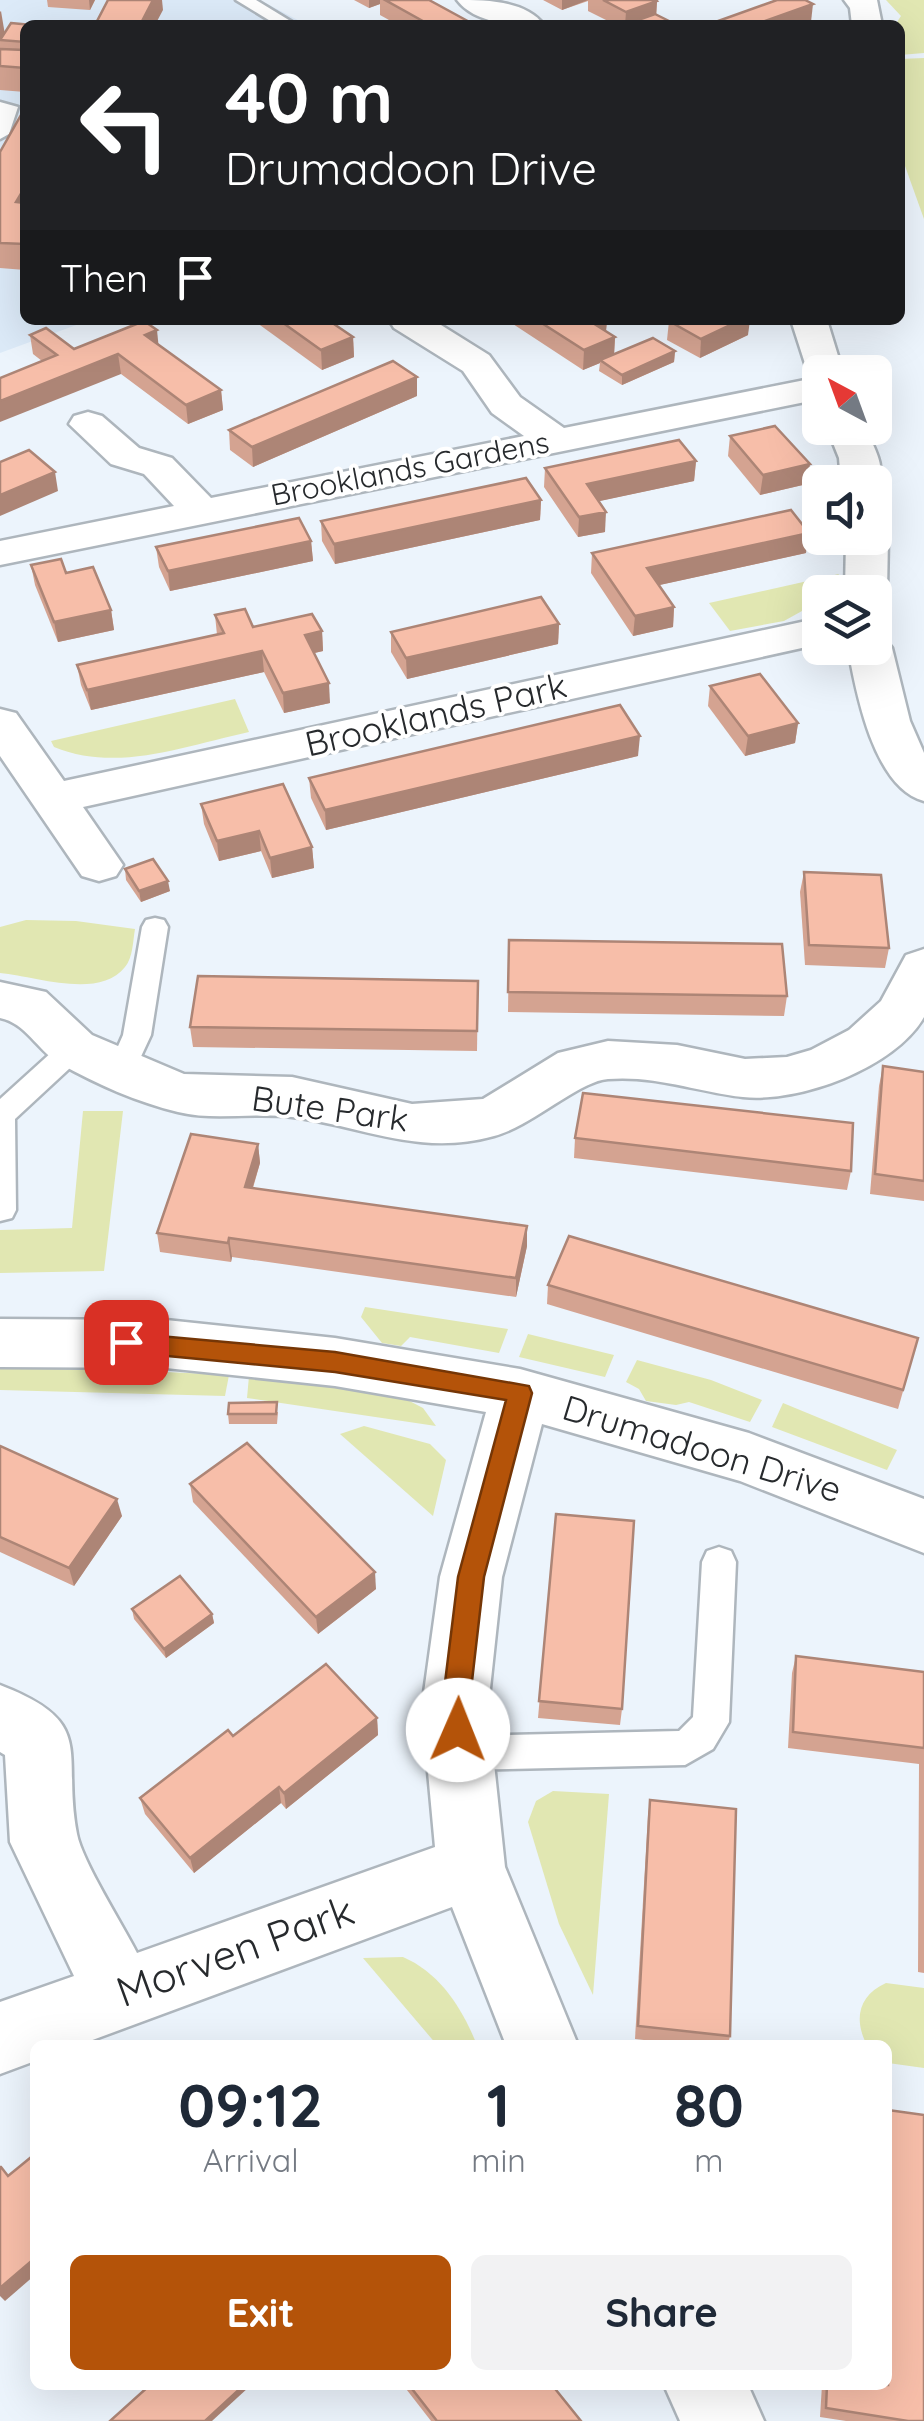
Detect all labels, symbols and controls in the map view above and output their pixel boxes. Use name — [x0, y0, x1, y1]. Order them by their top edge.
text: 40 m — [225, 53, 393, 141]
icon: left — [60, 60, 190, 190]
text: Drumadoon Drive — [225, 140, 597, 196]
icon: arrive — [168, 250, 223, 305]
text: Then — [60, 254, 148, 302]
north arrow — [802, 355, 892, 445]
map controls — [802, 355, 892, 665]
street label: Brooklands Gardens — [268, 422, 552, 514]
button: sound — [802, 465, 892, 555]
button: layers — [802, 575, 892, 665]
street label: Brooklands Park — [301, 663, 571, 766]
street label: Bute Park — [249, 1075, 411, 1141]
pin — [84, 1300, 169, 1385]
icon: arrive — [99, 1315, 154, 1370]
street label: Drumadoon Drive — [558, 1385, 847, 1511]
position arrow — [406, 1678, 510, 1782]
street label: Morven Park — [109, 1883, 361, 2018]
text: 09:12 — [178, 2067, 323, 2142]
text: 1 — [487, 2067, 510, 2142]
text: 80 — [674, 2067, 744, 2142]
text: Arrival — [203, 2140, 299, 2180]
text: min — [471, 2140, 526, 2180]
text: m — [694, 2140, 723, 2180]
button: Exit — [70, 2255, 451, 2370]
button: Share — [471, 2255, 852, 2370]

